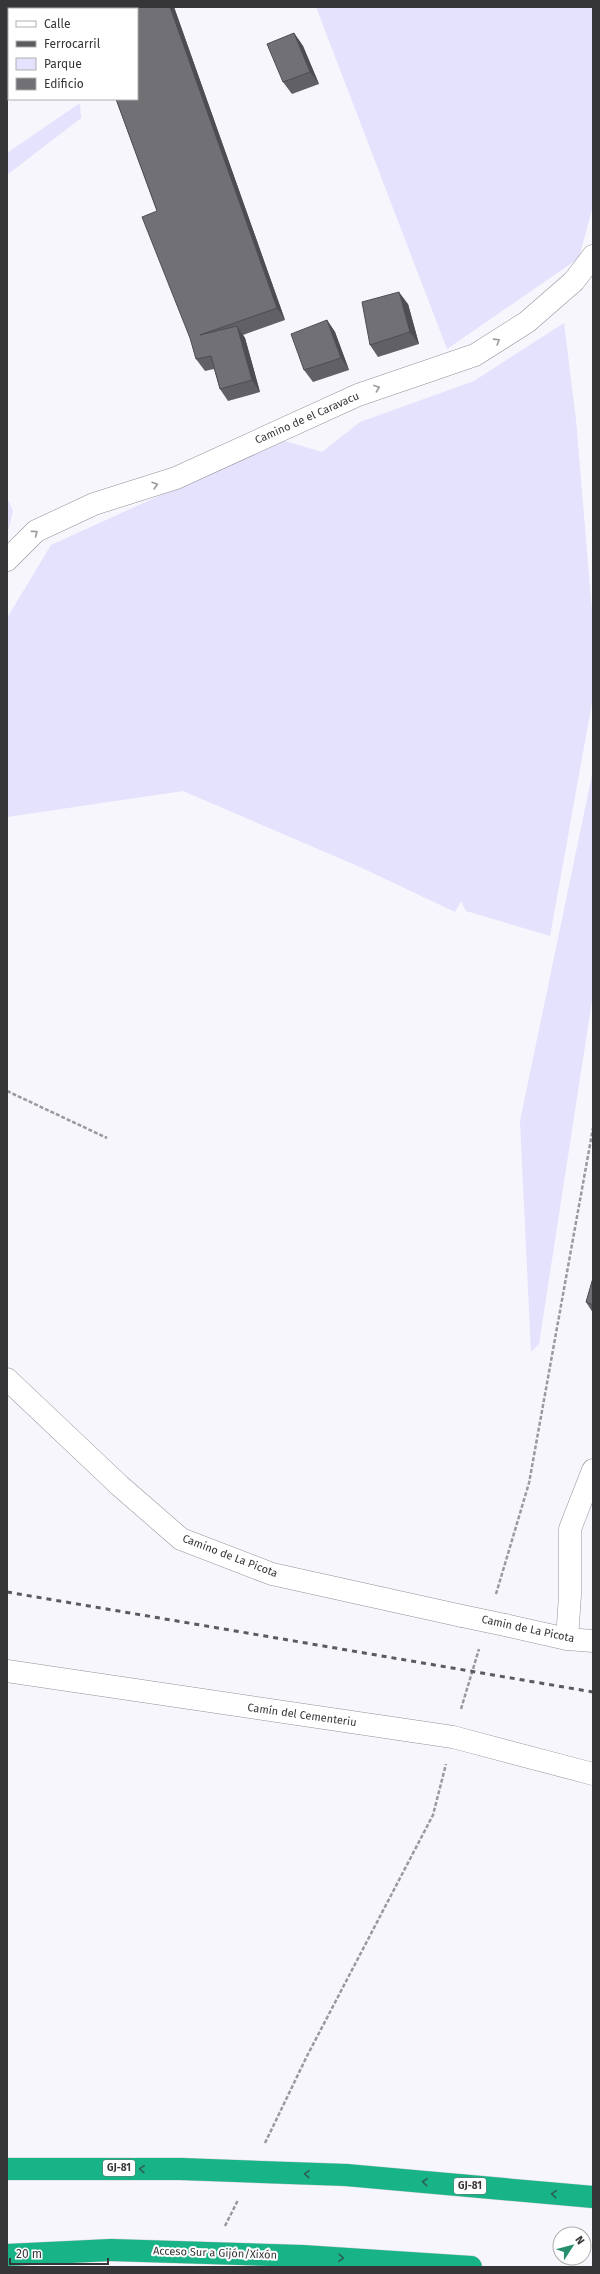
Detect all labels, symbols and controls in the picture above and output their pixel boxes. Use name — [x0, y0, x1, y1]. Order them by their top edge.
legend — [8, 8, 138, 100]
text: Calle — [44, 17, 71, 31]
text: Ferrocarril — [44, 37, 101, 51]
text: Parque — [44, 57, 82, 71]
text: Edificio — [44, 77, 84, 91]
one-way arrow — [493, 338, 500, 346]
one-way arrow — [373, 384, 380, 393]
street label: Camino de el Caravacu — [253, 389, 361, 447]
one-way arrow — [151, 481, 158, 490]
one-way arrow — [31, 531, 38, 538]
street label: Camino de La Picota — [181, 1532, 279, 1580]
street label: Camin de La Picota — [480, 1613, 576, 1645]
street label: Camín del Cementeriu — [247, 1701, 357, 1729]
road number: GJ-81 — [103, 2160, 135, 2176]
one-way arrow — [139, 2164, 145, 2173]
one-way arrow — [304, 2169, 310, 2178]
one-way arrow — [422, 2178, 428, 2187]
road number: GJ-81 — [454, 2178, 486, 2194]
one-way arrow — [551, 2190, 557, 2199]
north arrow — [552, 2226, 592, 2266]
text: N — [572, 2234, 587, 2247]
scale bar — [10, 2240, 108, 2266]
street label: Acceso Sur a Gijón/Xixón — [153, 2244, 277, 2262]
text: 20 m — [16, 2247, 42, 2261]
one-way arrow — [338, 2254, 344, 2263]

